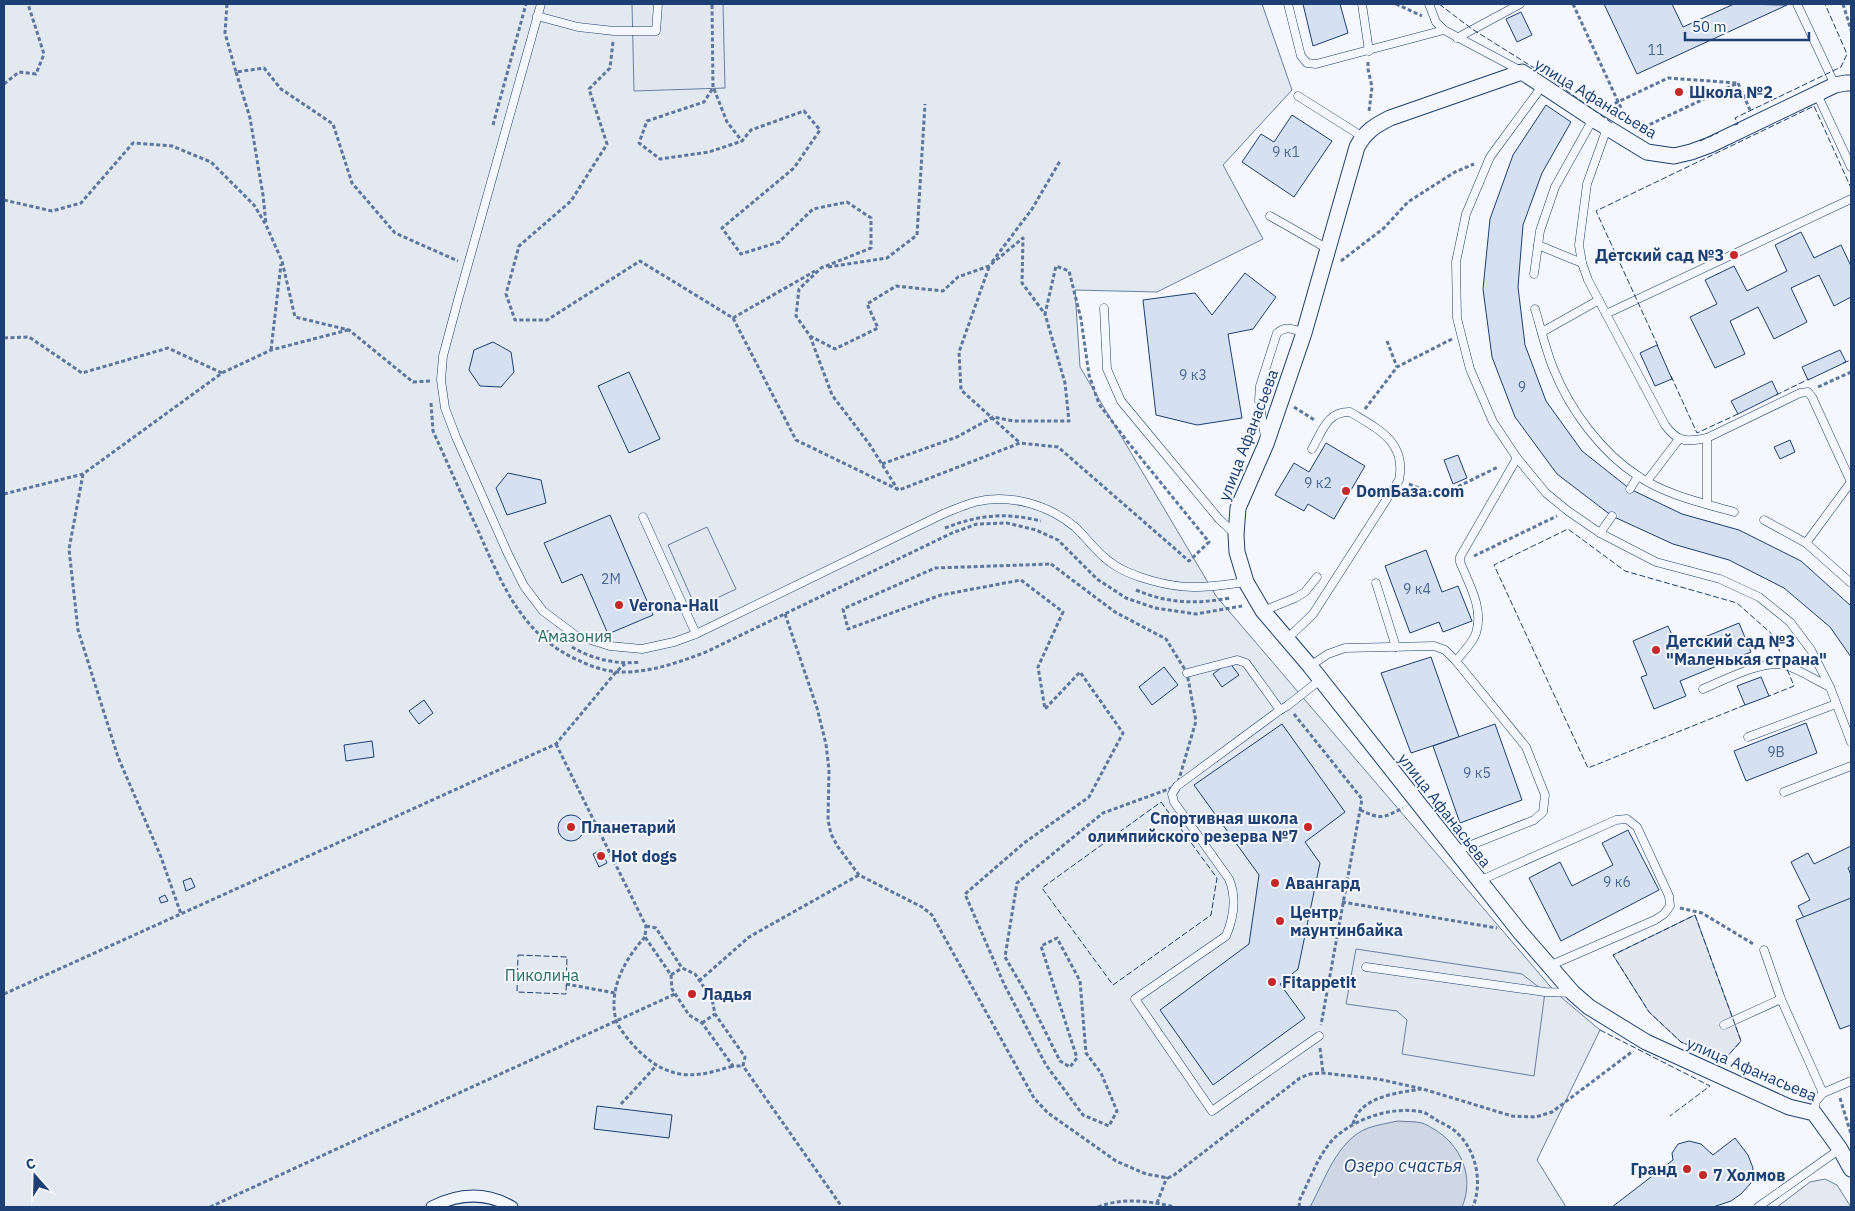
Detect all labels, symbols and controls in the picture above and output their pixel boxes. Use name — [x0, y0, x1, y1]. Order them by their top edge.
scale bar — [1685, 10, 1809, 42]
text: 50 m — [1692, 17, 1727, 36]
house number: 11 — [1648, 41, 1664, 59]
street label: улица Афанасьева — [1531, 54, 1661, 143]
place label: Школа №2 — [1689, 82, 1773, 102]
marker: Школа №2 — [1673, 86, 1685, 98]
house number: 9 к1 — [1272, 143, 1300, 161]
place label: Детский сад №3 — [1595, 245, 1724, 265]
marker: Детский сад №3 — [1728, 249, 1740, 261]
house number: 9 к3 — [1179, 366, 1207, 384]
street label: улица Афанасьева — [1214, 366, 1282, 504]
house number: 9 — [1518, 378, 1526, 396]
house number: 9 к2 — [1304, 474, 1332, 492]
place label: DomБаза.com — [1356, 481, 1464, 501]
marker: DomБаза.com — [1340, 485, 1352, 497]
house number: 2М — [601, 570, 621, 588]
house number: 9 к4 — [1403, 580, 1431, 598]
place label: Verona-Hall — [629, 595, 719, 615]
marker: Verona-Hall — [613, 599, 625, 611]
park label: Амазония — [538, 626, 612, 646]
place label: Детский сад №3 "Маленькая страна" — [1666, 631, 1827, 669]
marker: Детский сад №3 "Маленькая страна" — [1650, 644, 1662, 656]
house number: 9В — [1767, 743, 1785, 761]
street label: улица Афанасьева — [1394, 749, 1496, 871]
house number: 9 к5 — [1463, 764, 1491, 782]
place label: Спортивная школа олимпийского резерва №7 — [1088, 808, 1298, 846]
place label: Планетарий — [581, 817, 676, 837]
marker: Планетарий — [565, 821, 577, 833]
marker: Спортивная школа олимпийского резерва №7 — [1302, 821, 1314, 833]
place label: Hot dogs — [611, 846, 677, 866]
marker: Hot dogs — [595, 850, 607, 862]
place label: Авангард — [1285, 873, 1361, 893]
house number: 9 к6 — [1603, 873, 1631, 891]
marker: Авангард — [1269, 877, 1281, 889]
place label: Центр маунтинбайка — [1290, 902, 1403, 940]
marker: Центр маунтинбайка — [1274, 915, 1286, 927]
park label: Пиколина — [505, 965, 580, 985]
place label: Fitappetit — [1282, 972, 1356, 992]
marker: Fitappetit — [1266, 976, 1278, 988]
place label: Ладья — [702, 984, 752, 1004]
marker: Ладья — [686, 988, 698, 1000]
street label: улица Афанасьева — [1684, 1033, 1820, 1106]
north arrow — [10, 1151, 60, 1201]
text: С — [23, 1154, 38, 1174]
water label: Озеро счастья — [1344, 1154, 1462, 1177]
place label: Гранд — [1630, 1159, 1677, 1179]
marker: Гранд — [1681, 1163, 1693, 1175]
place label: 7 Холмов — [1713, 1165, 1785, 1185]
marker: 7 Холмов — [1697, 1169, 1709, 1181]

